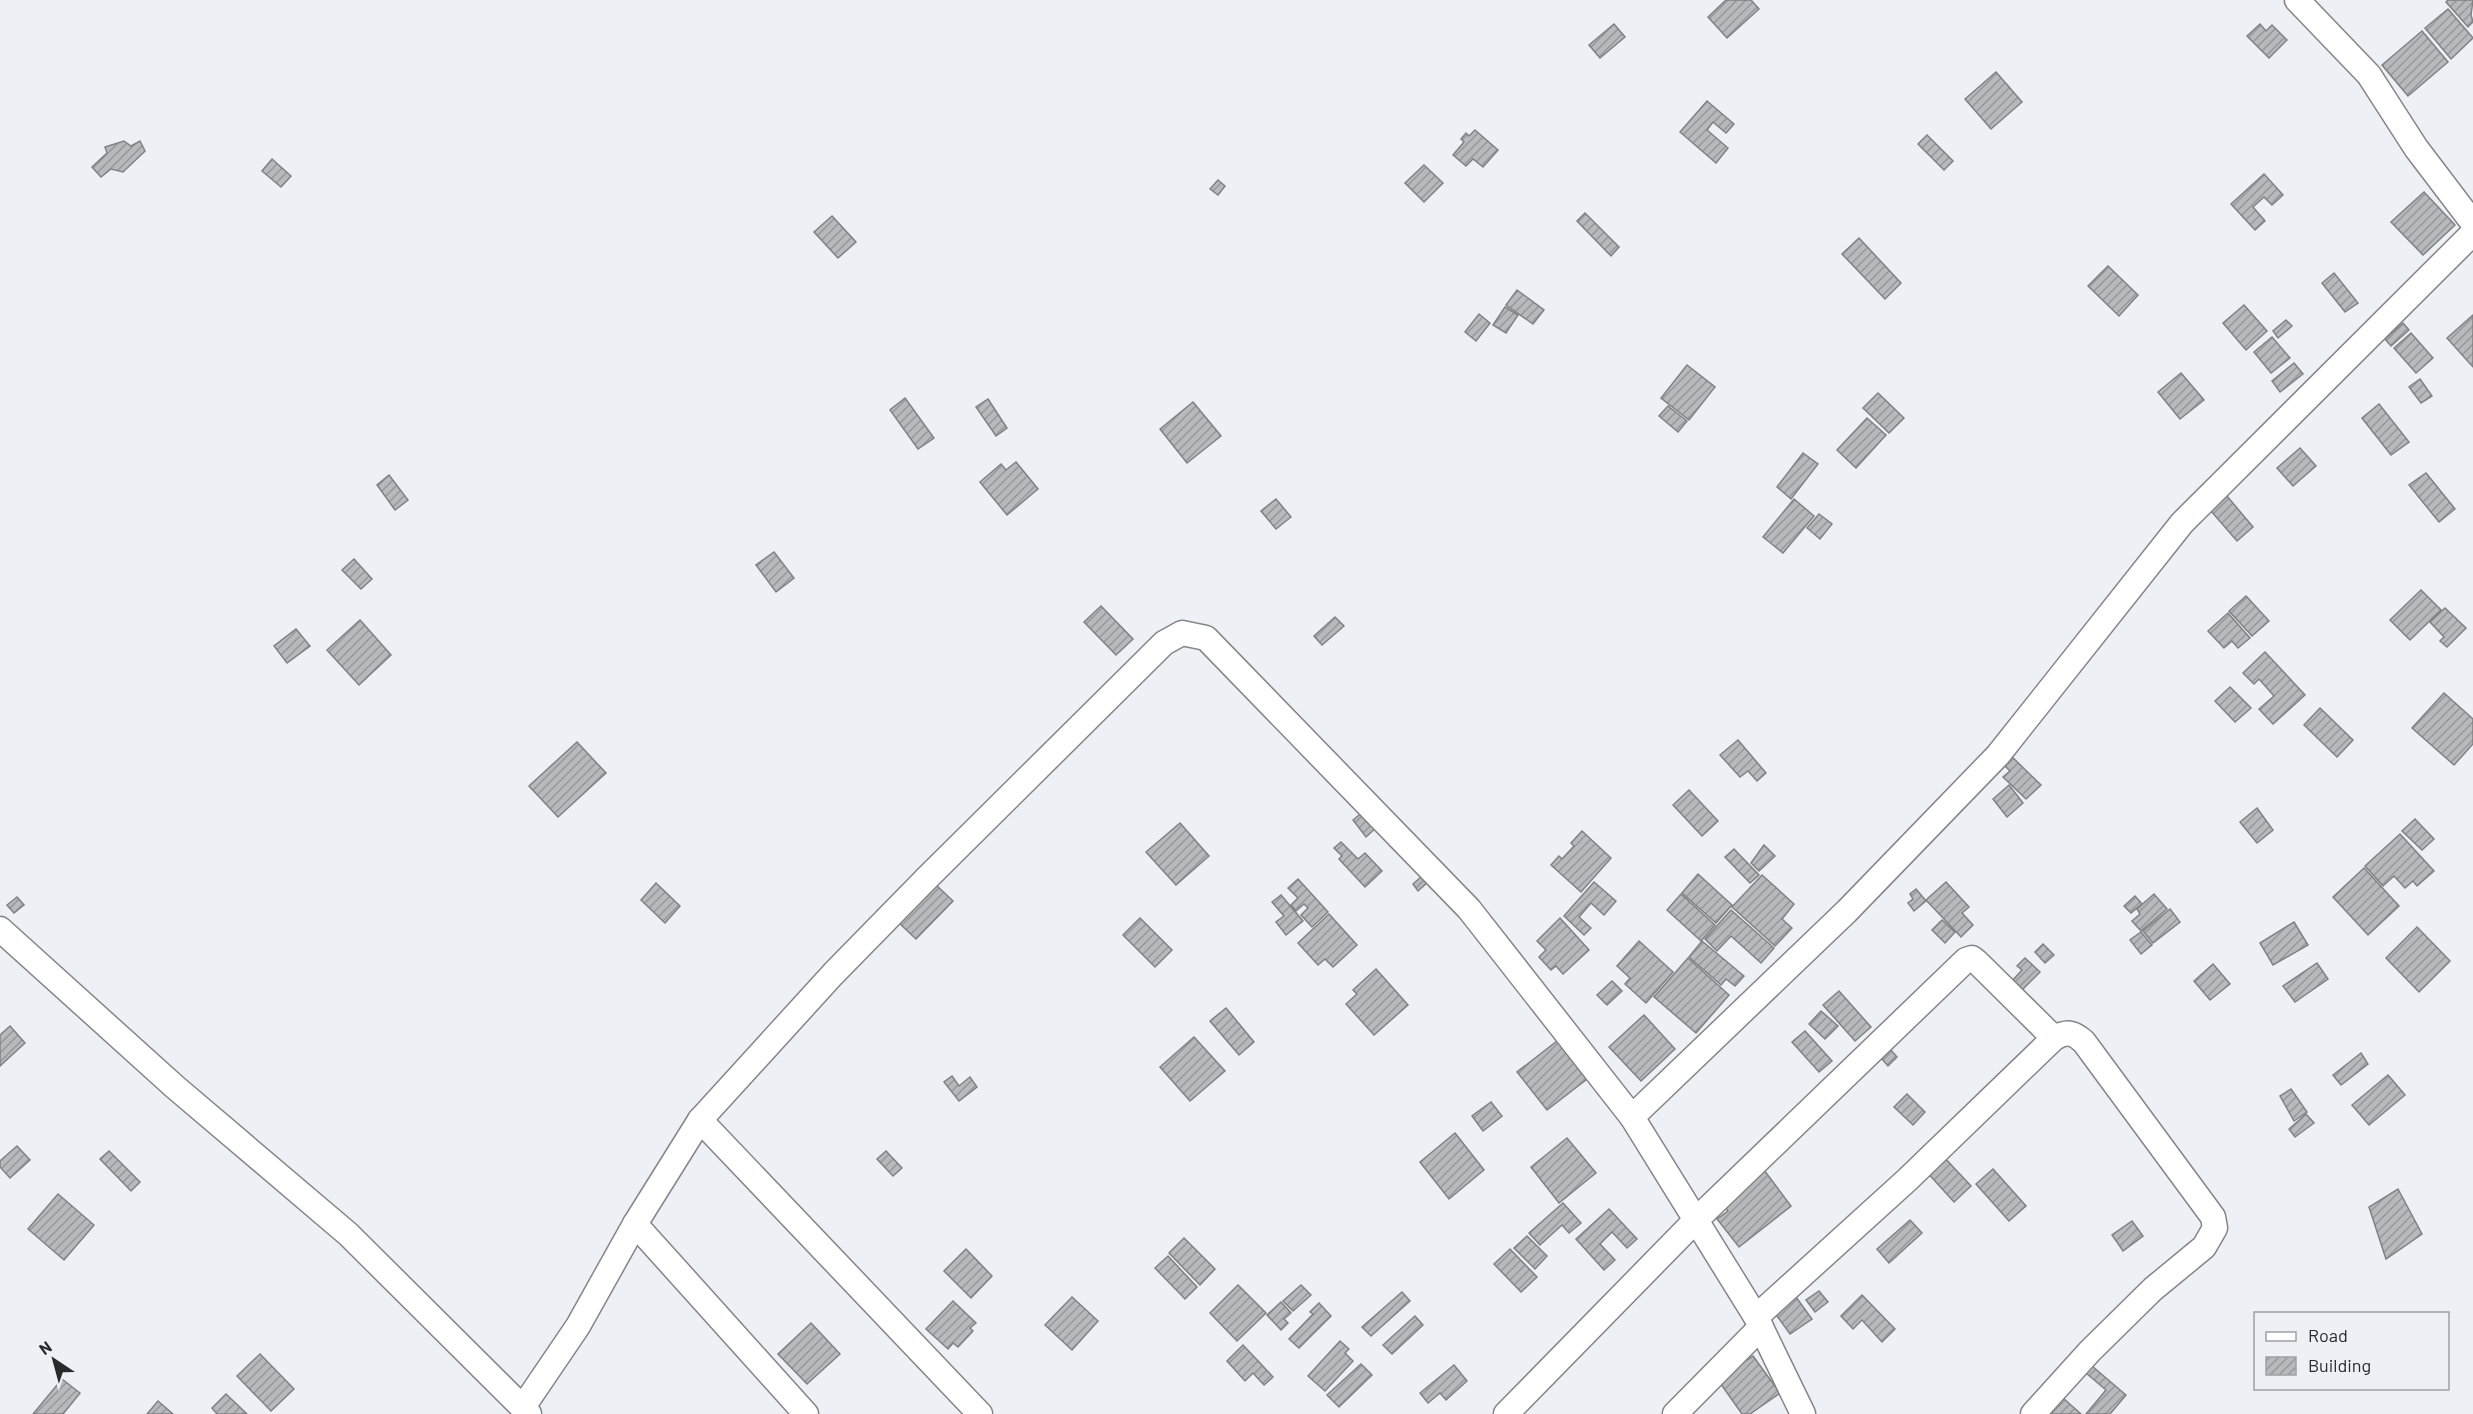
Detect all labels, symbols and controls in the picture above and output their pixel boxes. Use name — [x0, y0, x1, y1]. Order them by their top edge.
legend — [2254, 1312, 2449, 1390]
text: Road — [2308, 1324, 2348, 1346]
north arrow — [24, 1330, 84, 1390]
text: N — [35, 1337, 55, 1358]
text: Building — [2308, 1354, 2371, 1376]

